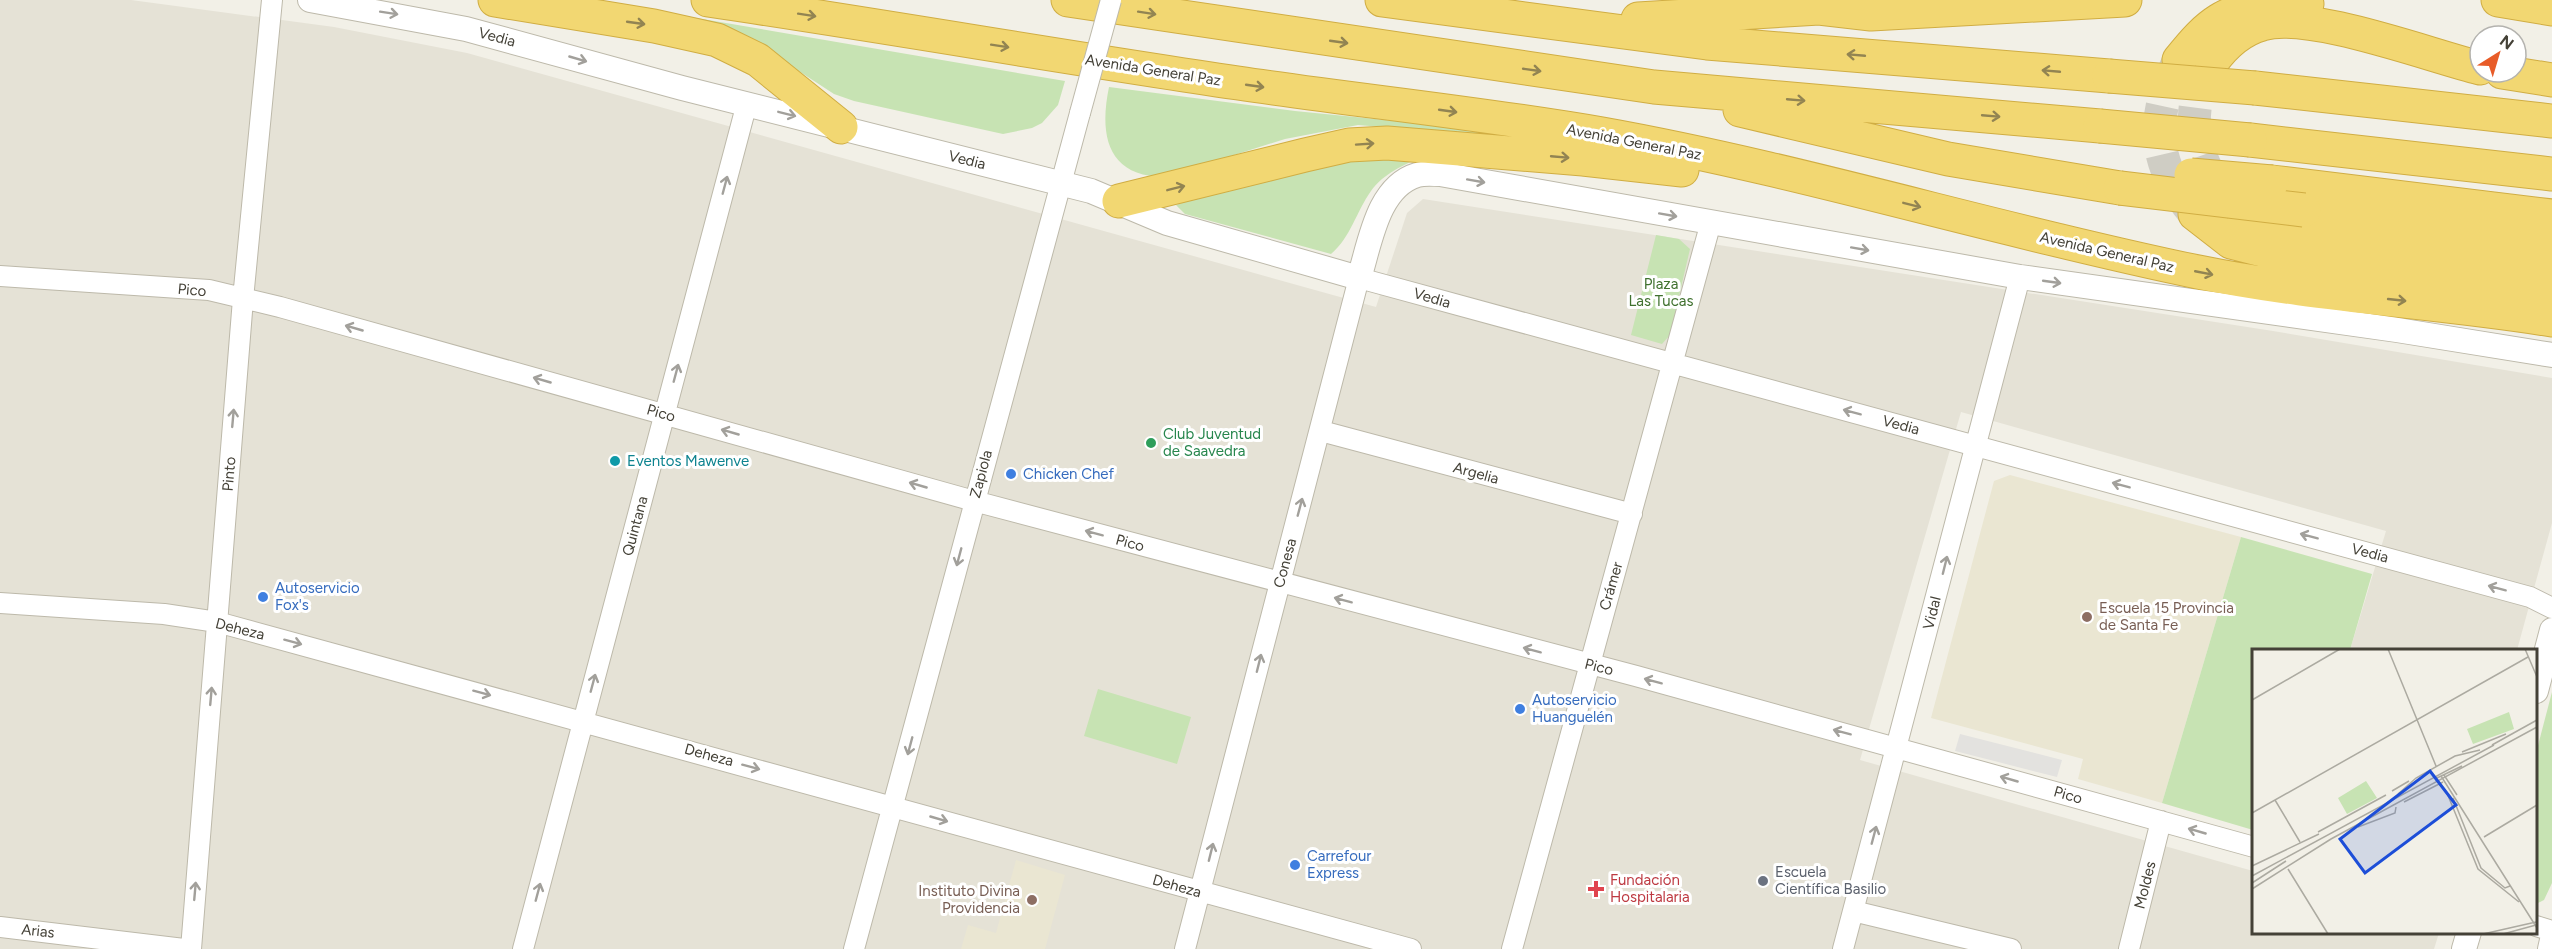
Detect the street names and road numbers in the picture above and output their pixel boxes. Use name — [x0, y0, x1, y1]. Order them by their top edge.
street label: Vedia — [476, 23, 518, 51]
street label: Avenida General Paz — [1084, 50, 1222, 90]
street label: Avenida General Paz — [1565, 120, 1703, 164]
street label: Vedia — [946, 147, 988, 173]
street label: Avenida General Paz — [2038, 228, 2176, 276]
street label: Pico — [177, 280, 208, 300]
street label: Vedia — [1411, 284, 1453, 312]
street label: Pico — [645, 400, 678, 426]
street label: Vedia — [1880, 411, 1922, 439]
street label: Zapiola — [966, 448, 996, 500]
street label: Pinto — [219, 456, 240, 492]
street label: Argelia — [1451, 458, 1501, 488]
street label: Quintana — [618, 494, 652, 558]
street label: Pico — [1114, 531, 1147, 556]
street label: Conesa — [1270, 536, 1300, 590]
street label: Vedia — [2349, 539, 2391, 567]
street label: Crámer — [1596, 560, 1626, 612]
street label: Vidal — [1919, 595, 1945, 631]
street label: Deheza — [214, 614, 266, 644]
street label: Pico — [1583, 655, 1616, 679]
street label: Deheza — [682, 740, 736, 770]
street label: Pico — [2052, 782, 2085, 808]
street label: Moldes — [2130, 859, 2160, 911]
street label: Deheza — [1150, 870, 1204, 902]
street label: Arias — [20, 920, 56, 942]

